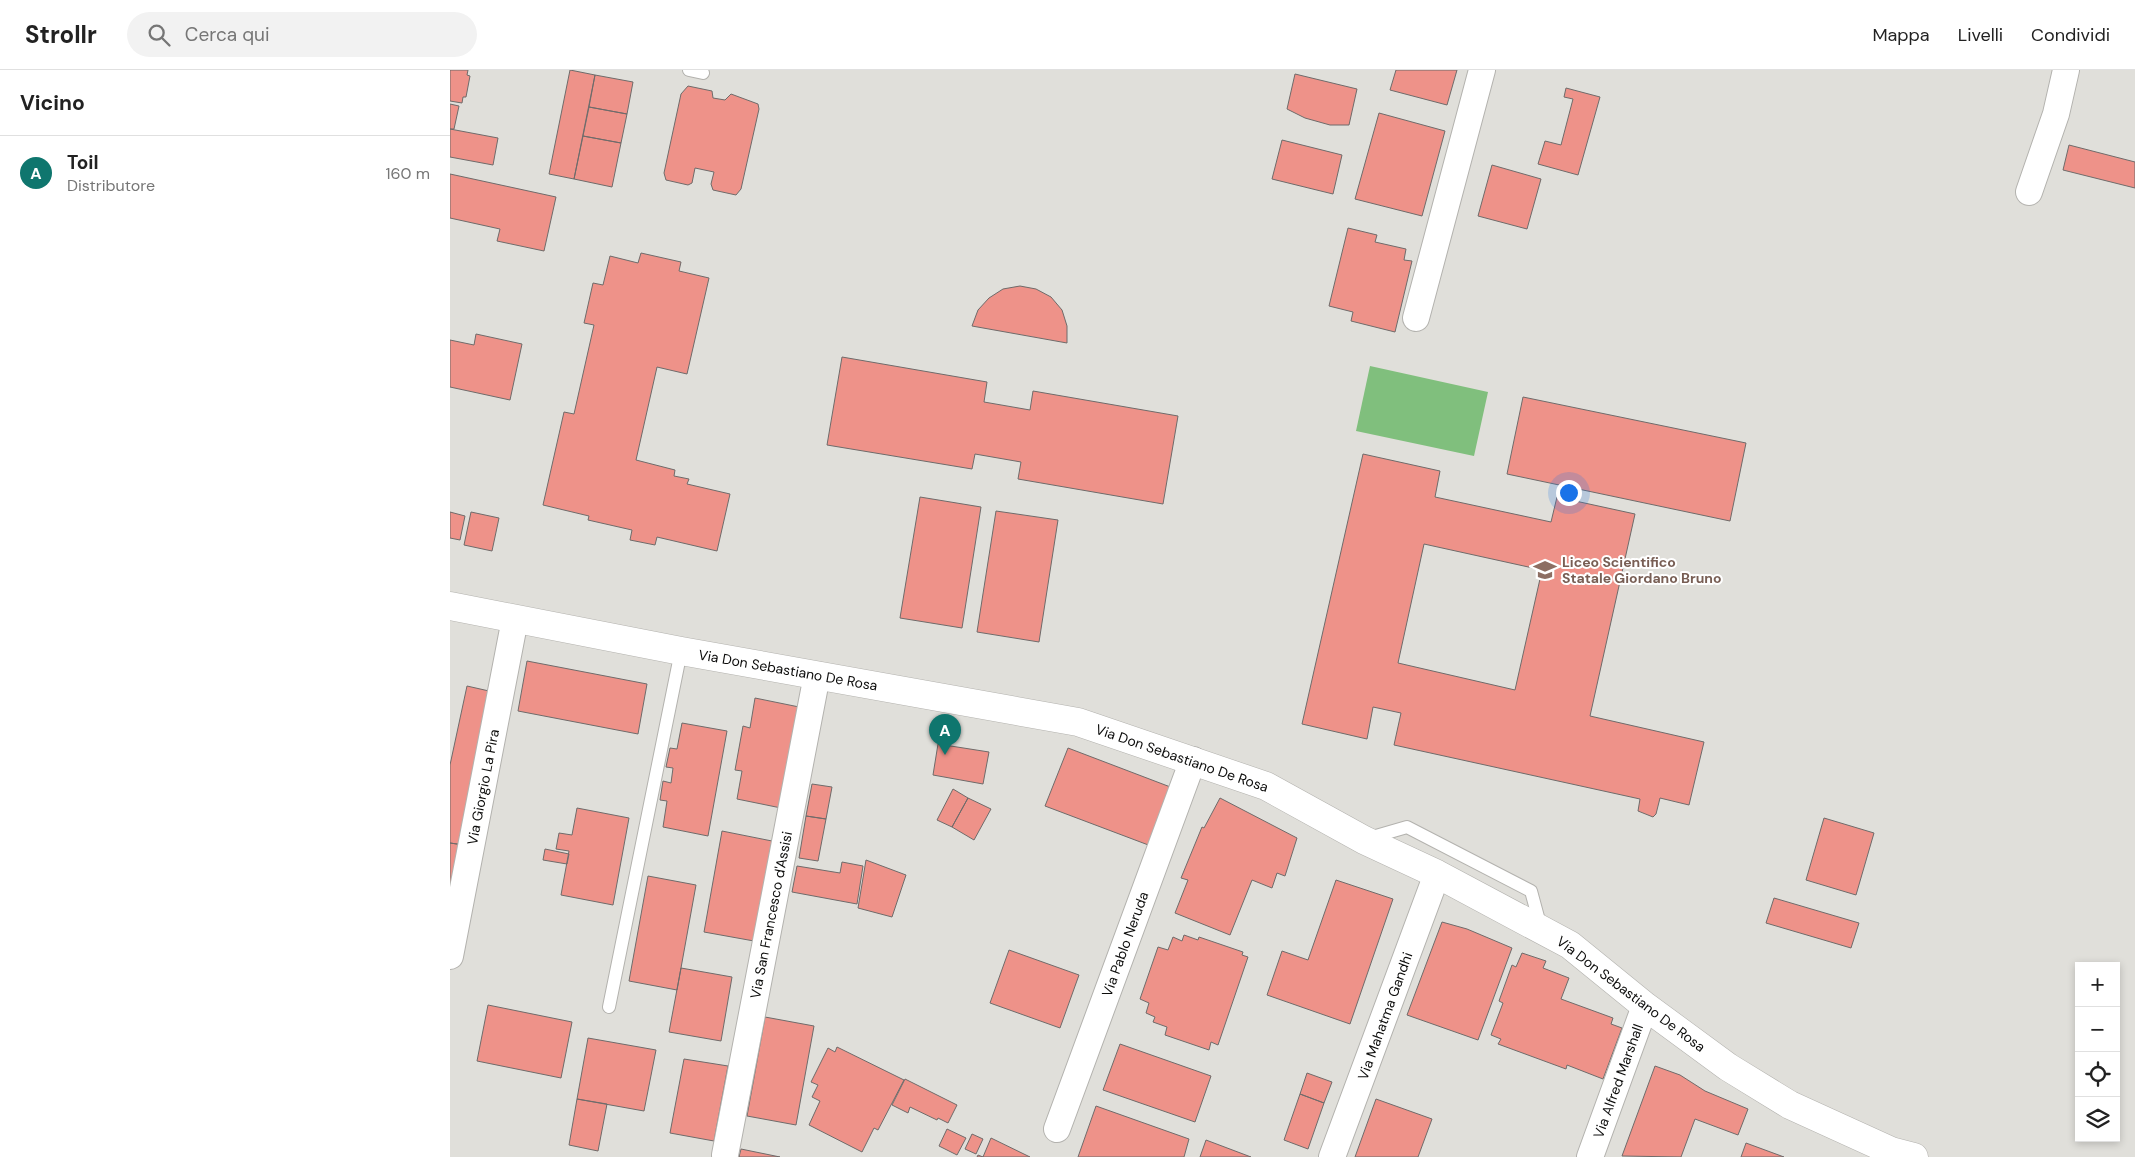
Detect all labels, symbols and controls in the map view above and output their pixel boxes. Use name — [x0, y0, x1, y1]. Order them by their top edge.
search box — [127, 12, 477, 57]
text: Strollr — [25, 19, 97, 50]
icon: search — [145, 21, 173, 49]
text: Cerca qui — [185, 22, 270, 47]
text: Mappa — [1872, 23, 1930, 47]
text: Livelli — [1958, 23, 2003, 47]
text: Condividi — [2031, 23, 2110, 47]
text: Vicino — [20, 89, 85, 117]
text: Toil — [67, 150, 99, 175]
text: A — [30, 163, 42, 184]
text: 160 m — [386, 163, 430, 184]
text: Distributore — [67, 175, 155, 196]
your location — [1556, 480, 1582, 506]
place label: Liceo Scientifico Statale Giordano Bruno — [1562, 553, 1722, 587]
school or university icon: Liceo Scientifico Statale Giordano Bruno — [1532, 557, 1558, 583]
street label: Via Don Sebastiano De Rosa — [697, 645, 879, 695]
pin: A — [929, 714, 961, 755]
street label: Via Don Sebastiano De Rosa — [1093, 720, 1271, 796]
street label: Via Giorgio La Pira — [463, 728, 503, 846]
street label: Via San Francesco d'Assisi — [746, 830, 796, 1000]
street label: Via Pablo Neruda — [1098, 889, 1152, 999]
street label: Via Don Sebastiano De Rosa — [1553, 932, 1709, 1056]
street label: Via Mahatma Gandhi — [1354, 950, 1416, 1082]
map controls — [2075, 962, 2120, 1142]
button: + — [2075, 962, 2120, 1007]
button: − — [2075, 1007, 2120, 1052]
street label: Via Alfred Marshall — [1589, 1021, 1647, 1141]
button: locate — [2075, 1052, 2120, 1097]
button: layers — [2075, 1097, 2120, 1142]

